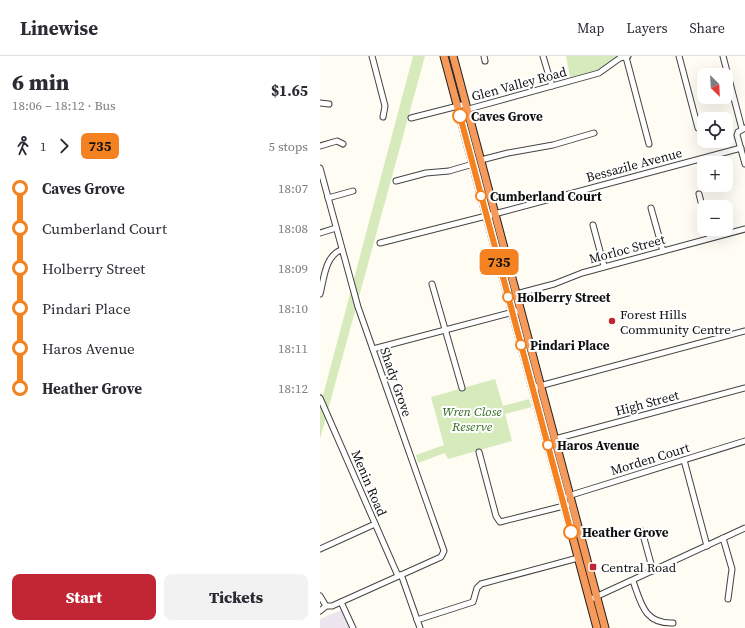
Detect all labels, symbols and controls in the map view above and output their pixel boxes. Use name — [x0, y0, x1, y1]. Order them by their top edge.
text: Linewise — [20, 15, 98, 41]
text: Map — [577, 18, 604, 38]
text: Layers — [626, 18, 668, 38]
text: Share — [690, 18, 725, 38]
street label: Glen Valley Road — [470, 63, 569, 105]
text: 6 min — [12, 67, 69, 97]
north arrow — [697, 68, 733, 104]
map controls — [697, 68, 733, 236]
text: $1.65 — [271, 80, 308, 101]
text: 18:06 – 18:12 · Bus — [12, 97, 116, 114]
marker: Caves Grove — [452, 108, 468, 124]
place label: Caves Grove — [471, 108, 543, 125]
button: locate — [697, 112, 733, 148]
icon: walk — [12, 135, 34, 157]
icon: forward — [53, 135, 75, 157]
text: 735 — [89, 136, 111, 156]
text: 1 — [40, 138, 47, 155]
text: 5 stops — [268, 138, 308, 155]
street label: Bessazile Avenue — [584, 144, 684, 186]
button: + — [697, 156, 733, 192]
text: Caves Grove — [42, 178, 125, 199]
text: 18:07 — [278, 180, 308, 197]
place label: Cumberland Court — [490, 188, 602, 205]
marker: Cumberland Court — [475, 190, 487, 202]
button: − — [697, 200, 733, 236]
text: Cumberland Court — [42, 218, 167, 239]
text: 18:08 — [278, 220, 308, 237]
street label: Morloc Street — [587, 231, 668, 267]
line badge: 735 — [476, 249, 522, 275]
text: 735 — [488, 252, 510, 272]
text: Holberry Street — [42, 258, 145, 279]
text: 18:09 — [278, 260, 308, 277]
place label: Holberry Street — [517, 289, 611, 306]
marker: Holberry Street — [502, 291, 514, 303]
text: Pindari Place — [42, 298, 131, 319]
text: 18:10 — [278, 300, 308, 317]
place label: Forest Hills Community Centre — [620, 306, 731, 338]
marker: Forest Hills Community Centre — [607, 316, 617, 326]
place label: Pindari Place — [530, 337, 610, 354]
text: Haros Avenue — [42, 338, 135, 359]
marker: Pindari Place — [515, 339, 527, 351]
text: 18:11 — [278, 340, 308, 357]
street label: Shady Grove — [376, 345, 416, 419]
text: Heather Grove — [42, 378, 142, 399]
text: 18:12 — [278, 380, 308, 397]
street label: High Street — [613, 386, 681, 420]
park label: Wren Close Reserve — [442, 403, 502, 435]
place label: Haros Avenue — [557, 437, 639, 454]
marker: Haros Avenue — [542, 439, 554, 451]
street label: Morden Court — [608, 439, 692, 479]
street label: Menin Road — [347, 447, 391, 519]
marker: Heather Grove — [563, 524, 579, 540]
place label: Heather Grove — [582, 524, 669, 541]
place label: Central Road — [601, 559, 677, 576]
marker: Central Road — [588, 562, 598, 572]
button: Start — [12, 574, 156, 620]
button: Tickets — [164, 574, 308, 620]

